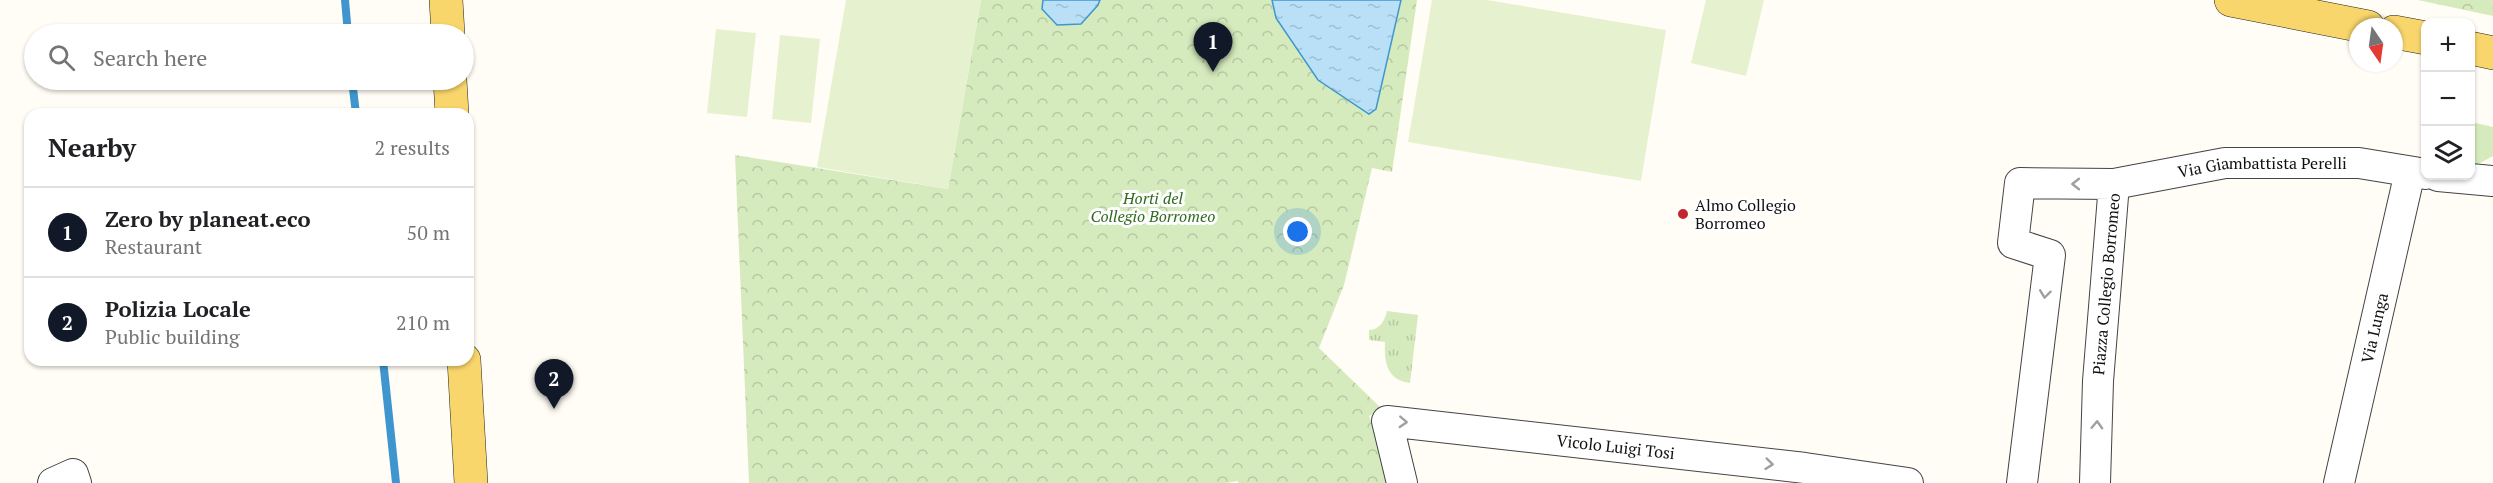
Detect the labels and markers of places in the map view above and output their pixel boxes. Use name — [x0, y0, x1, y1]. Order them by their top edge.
pin: 1 — [1194, 22, 1232, 72]
place label: Almo Collegio Borromeo — [1695, 194, 1796, 234]
marker: Almo Collegio Borromeo — [1676, 207, 1690, 221]
pin: 2 — [534, 360, 574, 409]

